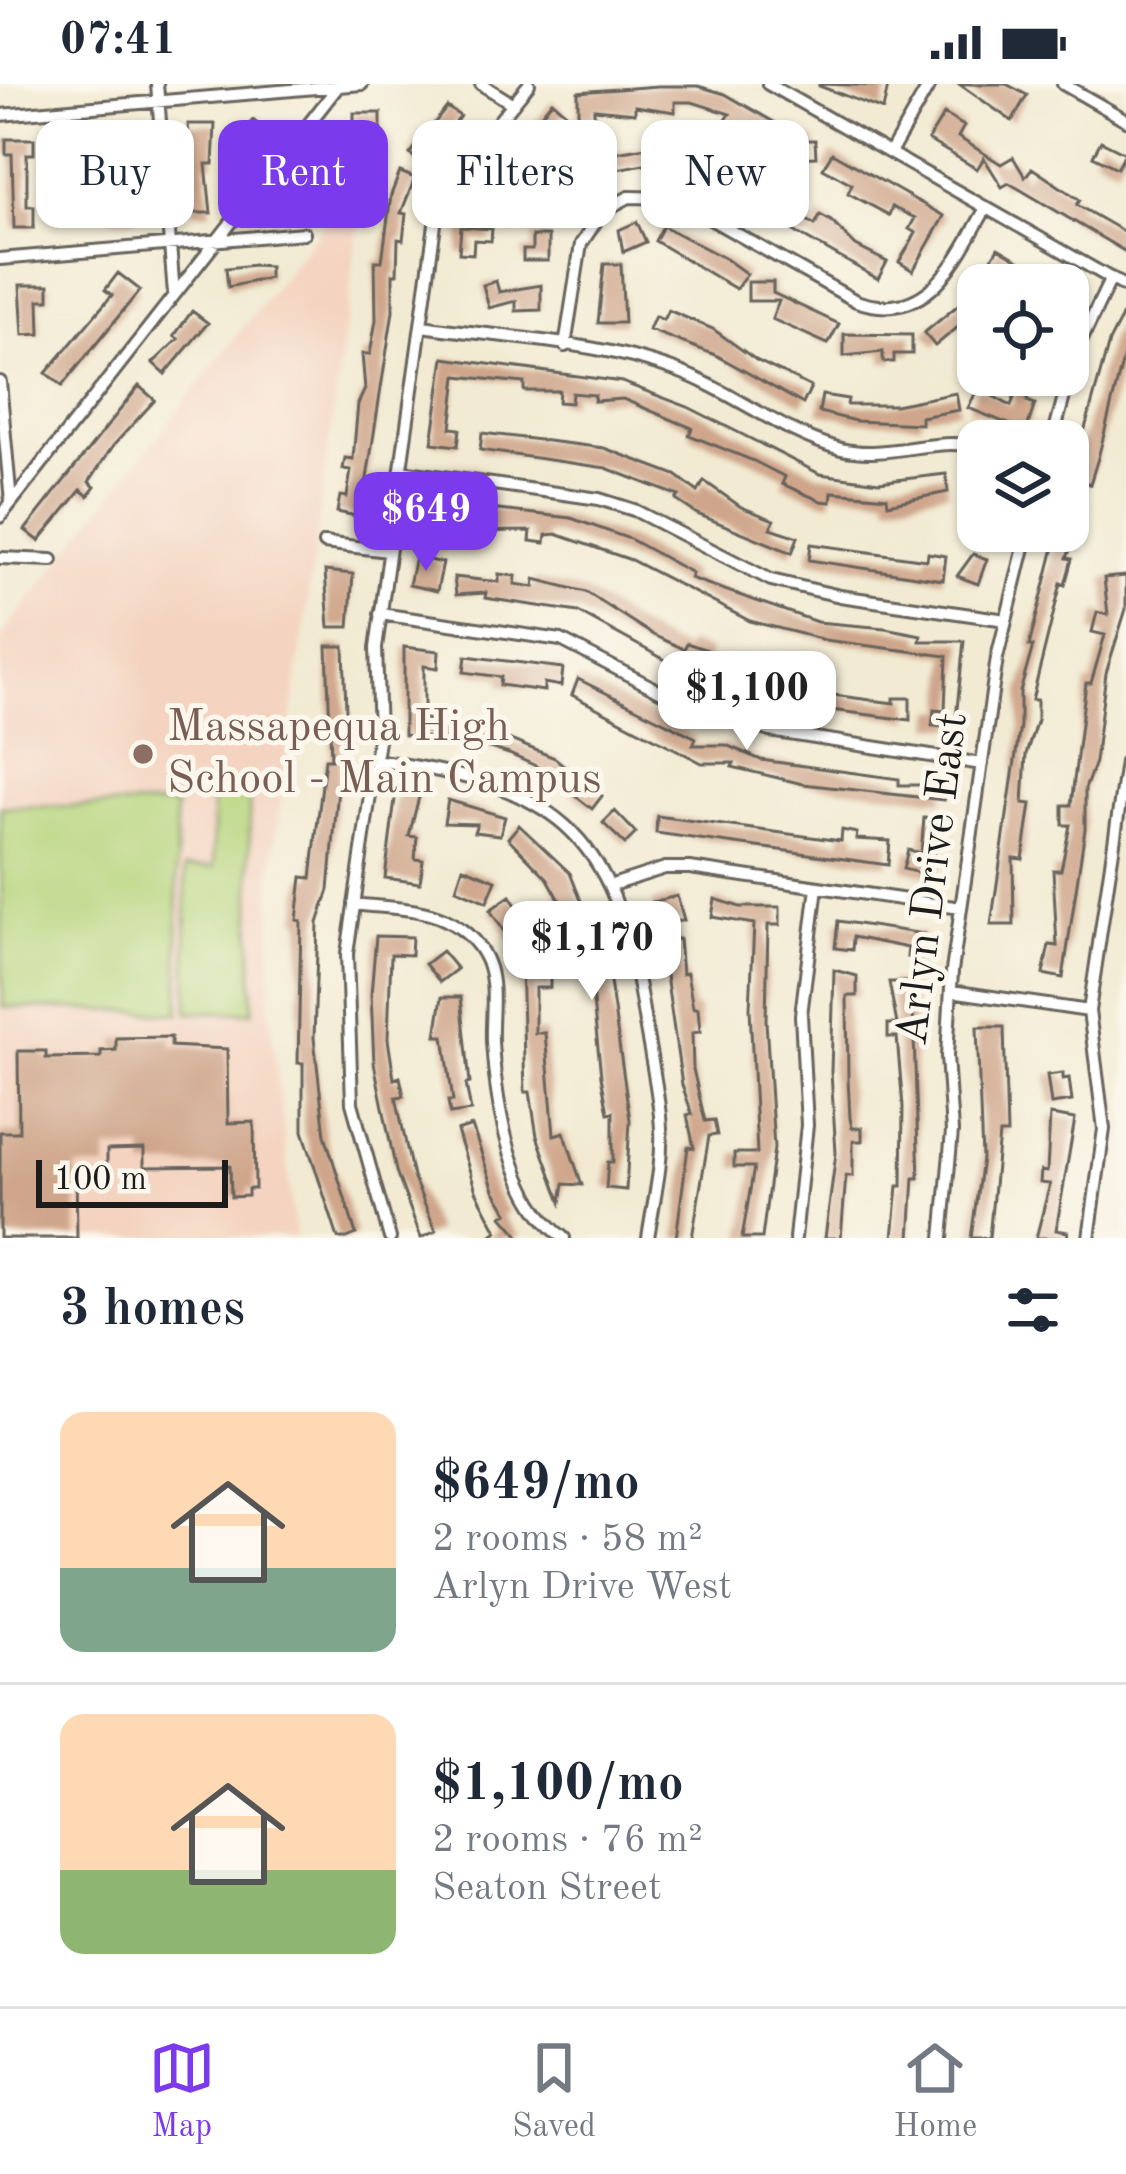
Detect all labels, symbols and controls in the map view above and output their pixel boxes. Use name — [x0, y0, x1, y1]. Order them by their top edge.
text: 07:41 — [60, 19, 177, 64]
chip: Buy — [36, 120, 194, 228]
chip: Rent — [218, 120, 388, 228]
chip: Filters — [412, 120, 617, 228]
chip: New — [641, 120, 809, 228]
map controls — [957, 264, 1089, 552]
button: locate — [957, 264, 1089, 396]
button: layers — [957, 420, 1089, 552]
pin: $649 — [355, 472, 497, 574]
text: $649 — [381, 491, 471, 530]
pin: $1,100 — [649, 651, 845, 753]
text: $1,100 — [685, 670, 809, 709]
place label: Massapequa High School - Main Campus — [167, 706, 602, 803]
street label: Arlyn Drive East — [891, 710, 977, 1048]
marker: Massapequa High School - Main Campus — [130, 741, 156, 767]
pin: $1,170 — [494, 901, 690, 1003]
text: $1,170 — [530, 920, 654, 959]
scale bar — [36, 1154, 228, 1207]
text: 100 m — [54, 1164, 147, 1197]
icon: filters — [1000, 1277, 1066, 1343]
text: 3 homes — [60, 1285, 245, 1336]
text: $649/mo — [432, 1459, 640, 1510]
icon: home — [156, 1460, 300, 1604]
text: 2 rooms · 58 m² — [432, 1520, 703, 1559]
text: Arlyn Drive West — [432, 1568, 732, 1607]
text: $1,100/mo — [432, 1760, 684, 1811]
icon: home — [156, 1762, 300, 1906]
text: 2 rooms · 76 m² — [432, 1821, 703, 1860]
text: Seaton Street — [432, 1869, 662, 1908]
tab: Map — [149, 2035, 215, 2148]
tab: Saved — [512, 2035, 596, 2148]
tab: Home — [894, 2035, 977, 2148]

